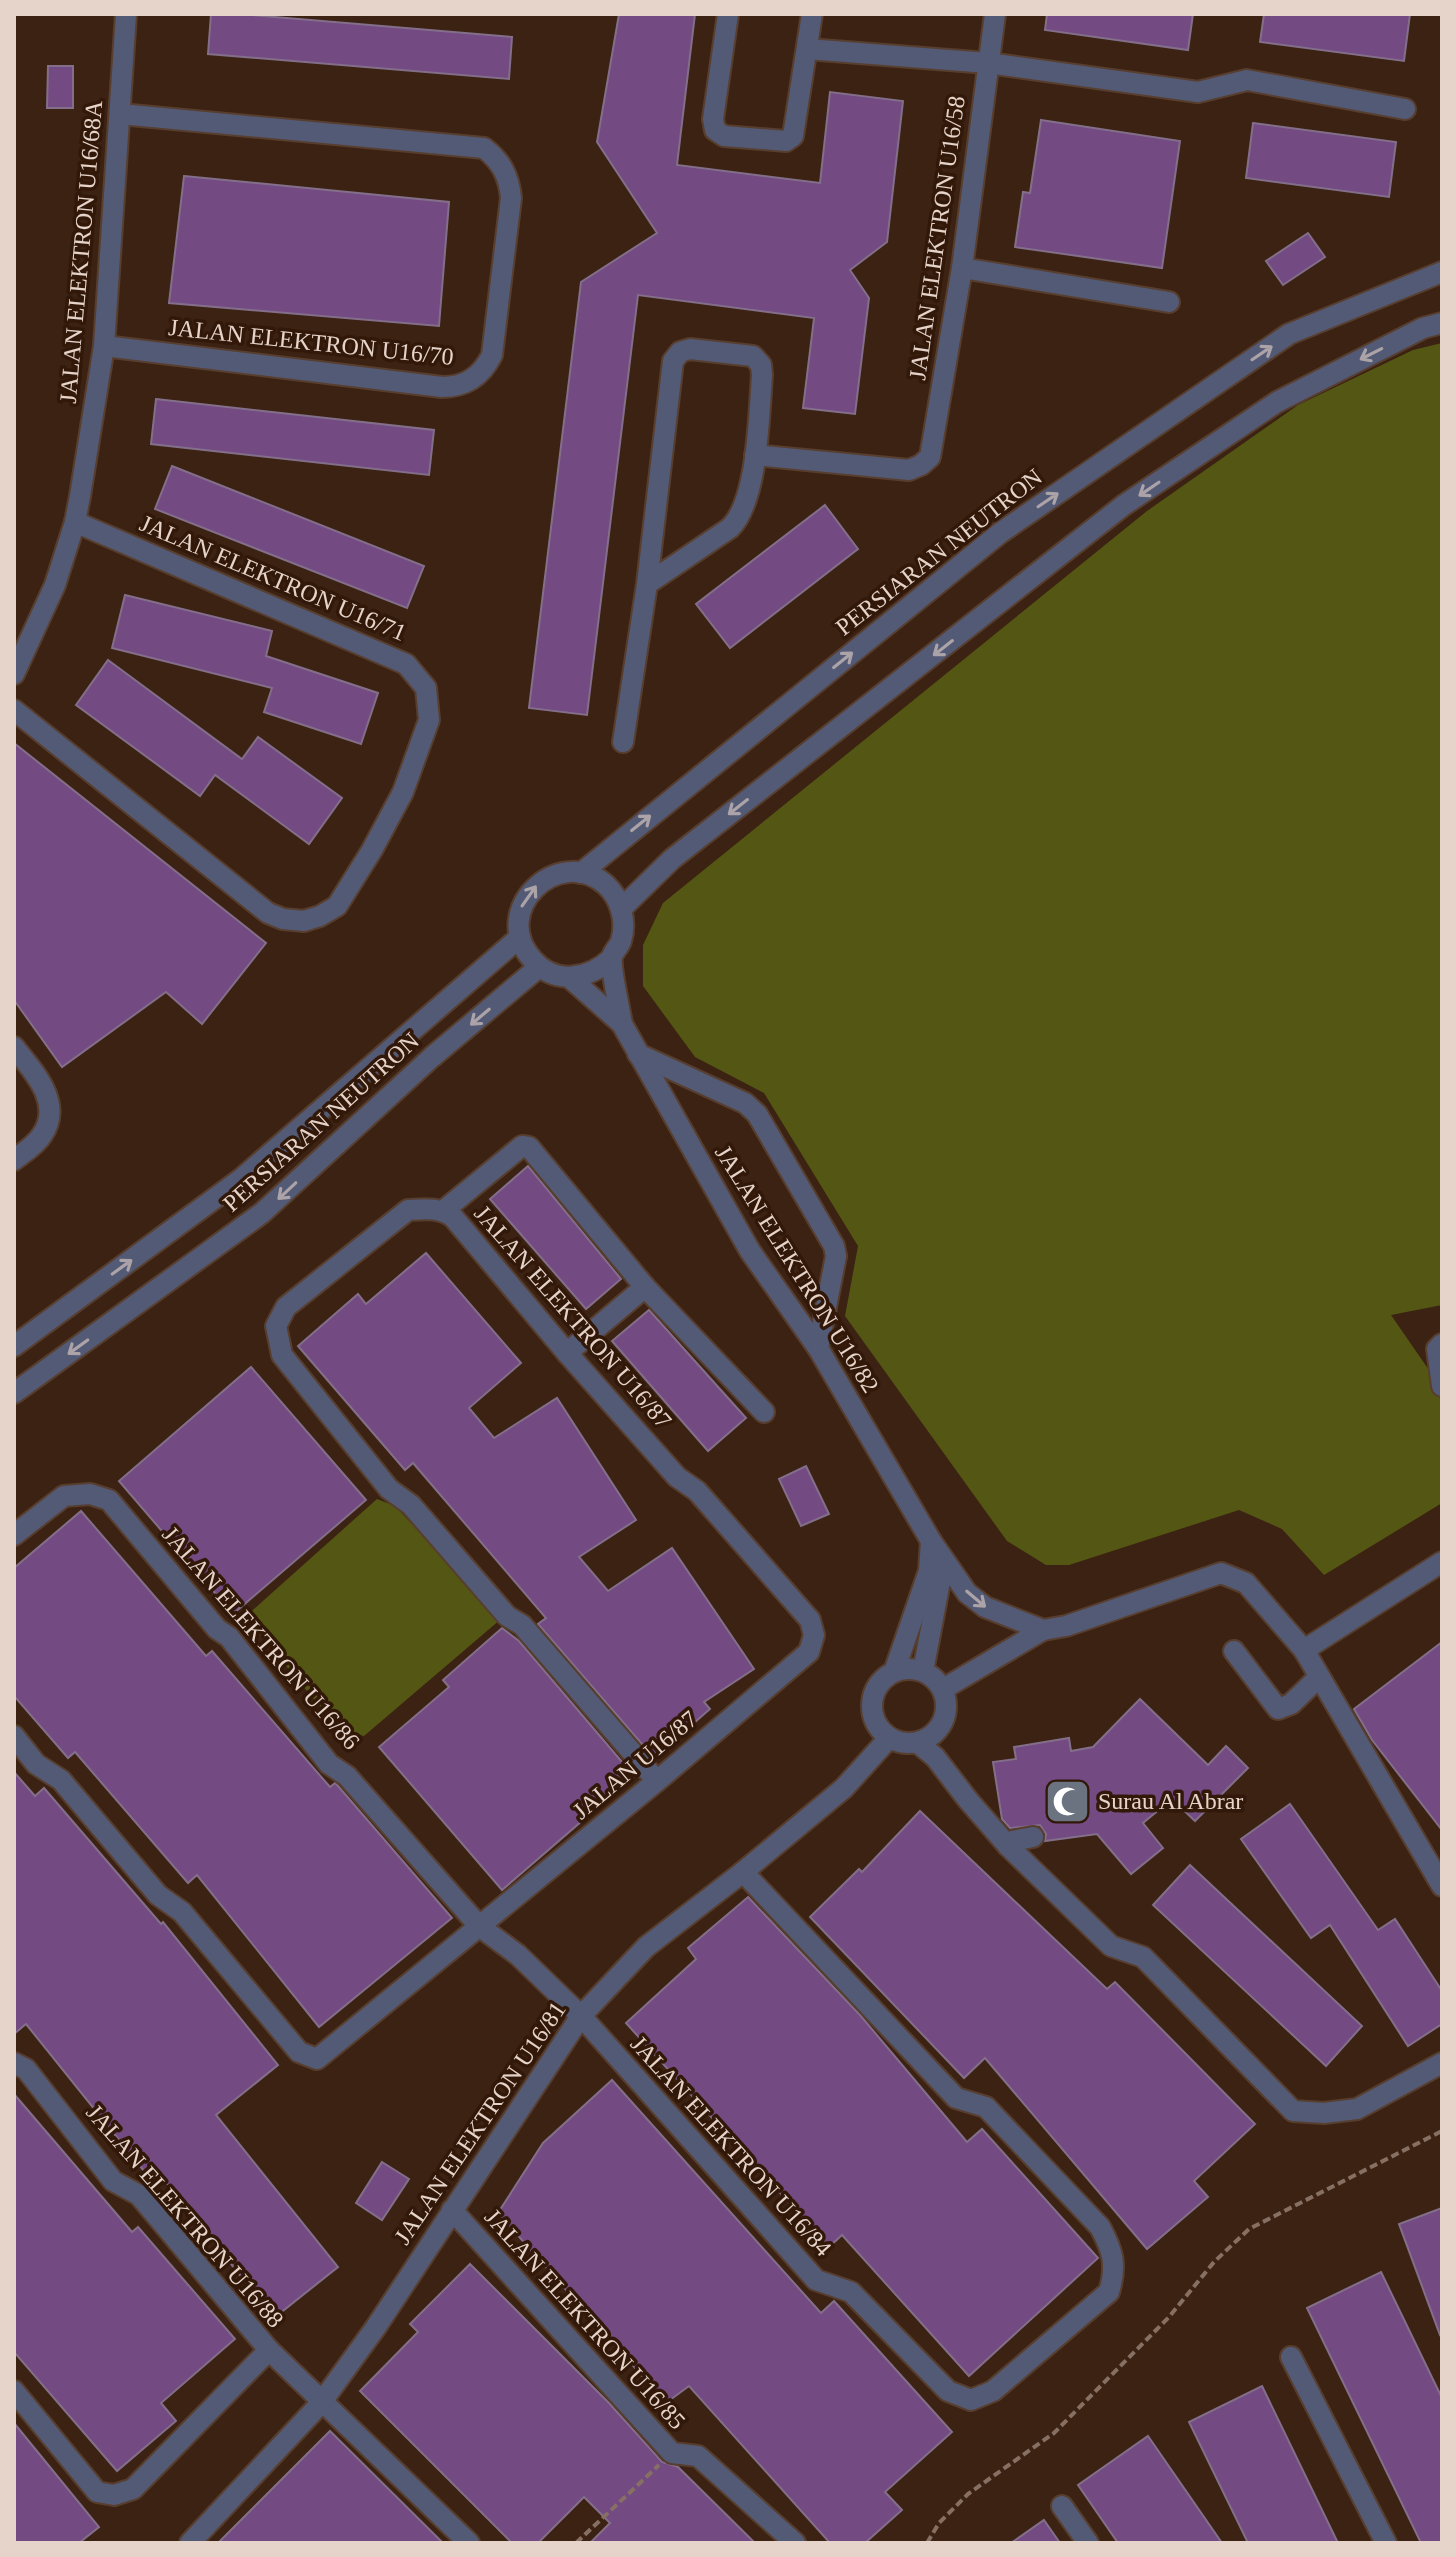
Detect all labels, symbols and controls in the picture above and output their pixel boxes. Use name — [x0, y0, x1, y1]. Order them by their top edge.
street label: JALAN ELEKTRON U16/58 — [904, 94, 970, 382]
street label: JALAN ELEKTRON U16/68A — [55, 99, 107, 405]
street label: JALAN ELEKTRON U16/70 — [167, 314, 455, 370]
one-way arrow — [1251, 345, 1273, 361]
one-way arrow — [1359, 347, 1383, 362]
street label: PERSIARAN NEUTRON — [831, 464, 1047, 640]
one-way arrow — [1139, 480, 1161, 497]
one-way arrow — [1036, 491, 1058, 508]
street label: JALAN ELEKTRON U16/71 — [136, 510, 410, 646]
one-way arrow — [933, 639, 954, 656]
one-way arrow — [832, 651, 853, 668]
one-way arrow — [728, 799, 749, 816]
one-way arrow — [630, 815, 651, 832]
one-way arrow — [521, 885, 537, 907]
one-way arrow — [470, 1008, 490, 1026]
street label: PERSIARAN NEUTRON — [218, 1027, 424, 1217]
street label: JALAN ELEKTRON U16/82 — [710, 1141, 884, 1397]
one-way arrow — [277, 1182, 297, 1200]
street label: JALAN ELEKTRON U16/87 — [469, 1200, 677, 1434]
one-way arrow — [111, 1258, 132, 1275]
one-way arrow — [68, 1338, 90, 1355]
street label: JALAN ELEKTRON U16/86 — [157, 1521, 365, 1755]
one-way arrow — [965, 1590, 986, 1608]
street label: JALAN U16/87 — [568, 1706, 702, 1824]
mosque icon: Surau Al Abrar — [1043, 1777, 1091, 1825]
place label: Surau Al Abrar — [1098, 1788, 1243, 1814]
street label: JALAN ELEKTRON U16/81 — [389, 1997, 571, 2249]
street label: JALAN ELEKTRON U16/84 — [625, 2031, 837, 2261]
street label: JALAN ELEKTRON U16/88 — [81, 2099, 289, 2333]
street label: JALAN ELEKTRON U16/85 — [479, 2204, 691, 2434]

